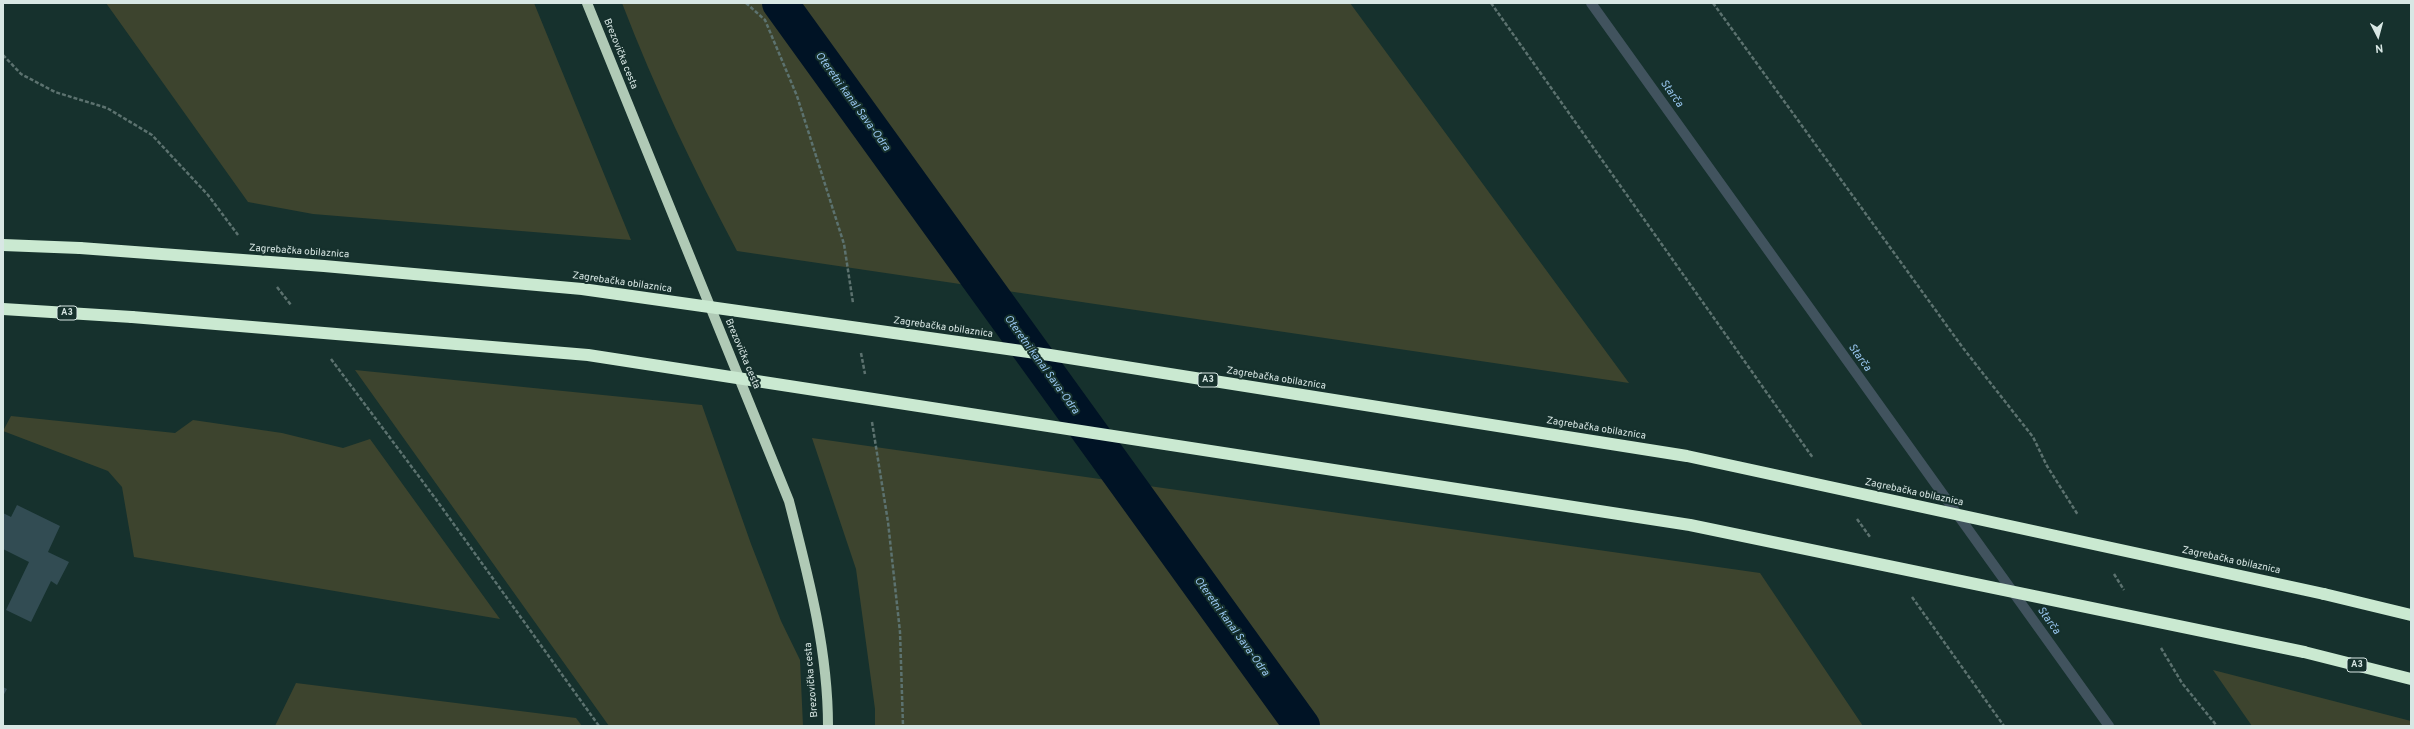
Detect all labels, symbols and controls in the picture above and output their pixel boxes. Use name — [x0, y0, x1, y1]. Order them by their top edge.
north arrow — [2358, 16, 2398, 56]
street label: Brezovička cesta — [600, 17, 640, 91]
text: N — [2375, 41, 2384, 55]
water label: Oteretni kanal Sava-Odra — [812, 50, 892, 154]
water label: Starča — [1657, 78, 1685, 110]
street label: Zagrebačka obilaznica — [248, 243, 350, 261]
street label: Zagrebačka obilaznica — [571, 270, 673, 296]
road number: A3 — [57, 306, 77, 320]
water label: Oteretni kanal Sava-Odra — [1001, 313, 1081, 417]
street label: Zagrebačka obilaznica — [892, 315, 994, 341]
street label: Brezovička cesta — [722, 317, 762, 391]
water label: Starča — [1845, 342, 1873, 374]
street label: Zagrebačka obilaznica — [1225, 365, 1327, 393]
road number: A3 — [1198, 373, 1218, 387]
street label: Zagrebačka obilaznica — [1545, 415, 1647, 443]
street label: Zagrebačka obilaznica — [1864, 477, 1964, 509]
street label: Zagrebačka obilaznica — [2181, 545, 2281, 577]
water label: Oteretni kanal Sava-Odra — [1191, 575, 1271, 679]
water label: Starča — [2034, 605, 2062, 637]
street label: Brezovička cesta — [803, 642, 821, 718]
road number: A3 — [2347, 658, 2367, 672]

